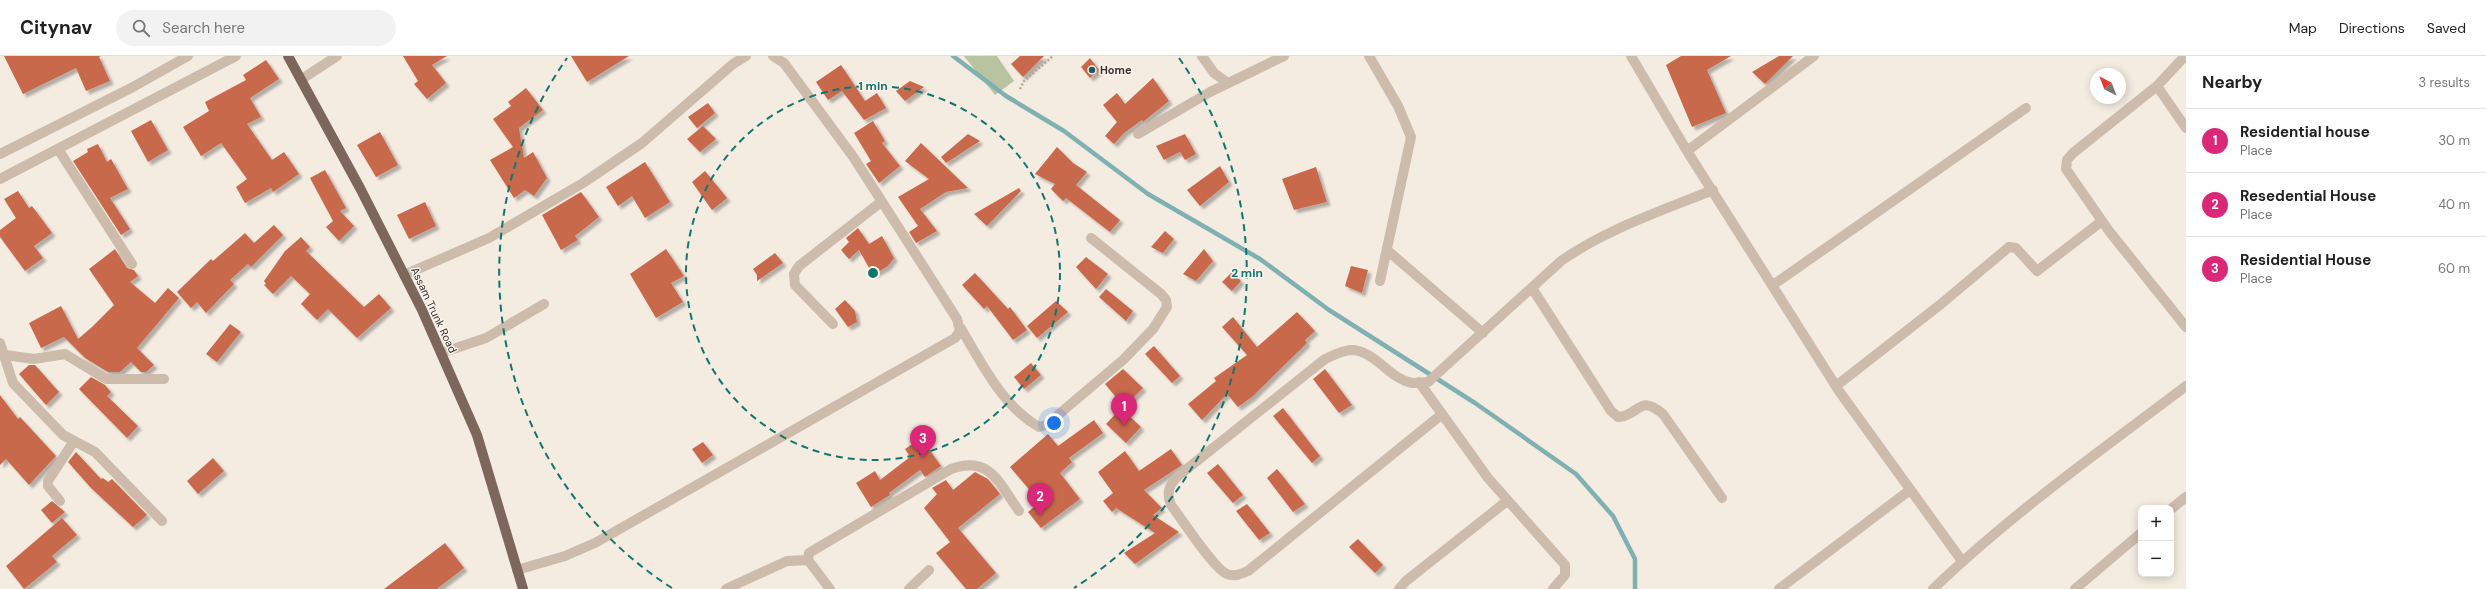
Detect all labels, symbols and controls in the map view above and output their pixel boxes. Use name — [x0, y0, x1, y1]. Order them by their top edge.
search box — [116, 10, 396, 46]
text: Citynav — [20, 15, 92, 40]
icon: search — [130, 17, 152, 39]
text: Search here — [162, 18, 245, 38]
text: Map — [2289, 19, 2317, 37]
text: Directions — [2339, 19, 2405, 37]
text: Saved — [2427, 19, 2466, 37]
place label: Home — [1100, 63, 1132, 77]
marker: Home — [1087, 65, 1097, 75]
north arrow — [2090, 68, 2126, 104]
text: Nearby — [2202, 71, 2262, 93]
text: 3 results — [2418, 74, 2470, 91]
text: 1 min — [858, 78, 888, 94]
text: Residential house — [2240, 122, 2370, 142]
text: 1 — [2213, 132, 2217, 149]
text: 30 m — [2438, 132, 2470, 149]
text: Place — [2240, 142, 2272, 159]
text: Resedential House — [2240, 186, 2376, 206]
text: 2 — [2211, 196, 2219, 213]
text: 40 m — [2438, 196, 2470, 213]
text: Place — [2240, 206, 2272, 223]
text: Residential House — [2240, 250, 2371, 270]
text: 3 — [2211, 260, 2219, 277]
text: 60 m — [2438, 260, 2470, 277]
street label: Assam Trunk Road — [408, 265, 460, 355]
text: 2 min — [1231, 265, 1263, 281]
centre of rings — [866, 266, 880, 280]
text: Place — [2240, 270, 2272, 287]
pin: 1 — [1111, 393, 1137, 426]
your location — [1044, 413, 1064, 433]
pin: 3 — [910, 425, 936, 458]
pin: 2 — [1027, 483, 1053, 516]
map controls — [2138, 505, 2174, 577]
button: + — [2138, 505, 2174, 541]
button: − — [2138, 541, 2174, 577]

